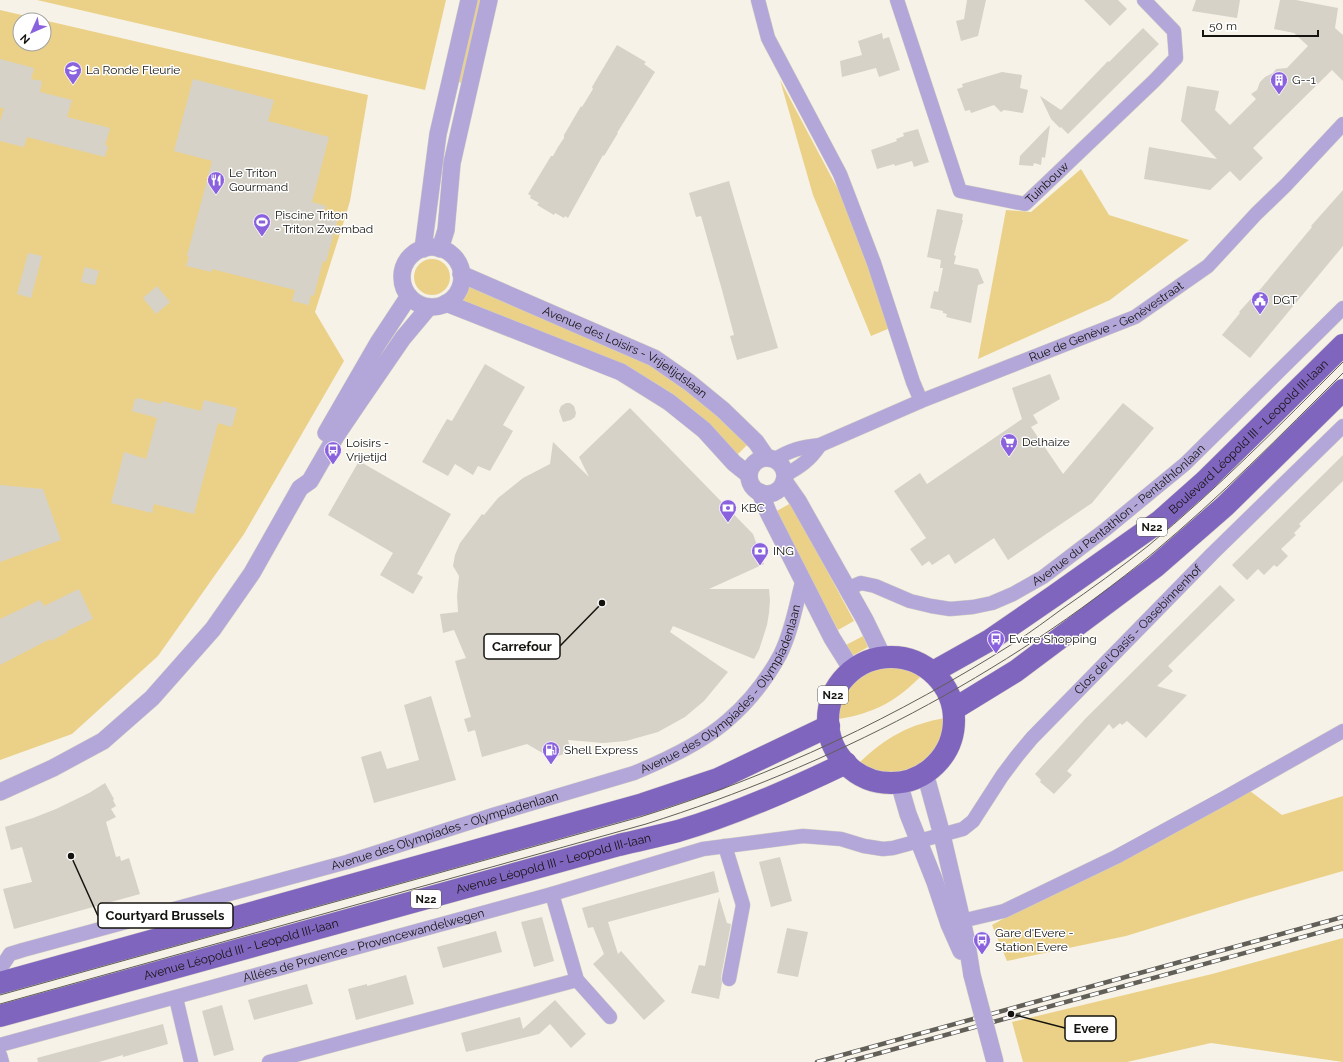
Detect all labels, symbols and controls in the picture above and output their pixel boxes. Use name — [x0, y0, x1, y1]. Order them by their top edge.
north arrow — [12, 12, 52, 52]
scale bar — [1203, 12, 1318, 38]
text: 50 m — [1209, 19, 1237, 33]
text: N — [18, 31, 33, 46]
school or university icon: La Ronde Fleurie — [63, 60, 83, 85]
place label: La Ronde Fleurie — [86, 63, 180, 77]
building icon: G--1 — [1269, 70, 1289, 95]
place label: G--1 — [1292, 73, 1316, 87]
street label: Tuinbouw — [1023, 159, 1072, 207]
place label: Le Triton Gourmand — [229, 166, 288, 194]
restaurant icon: Le Triton Gourmand — [206, 170, 226, 195]
place label: Piscine Triton - Triton Zwembad — [275, 208, 373, 236]
sports icon: Piscine Triton - Triton Zwembad — [252, 212, 272, 237]
street label: Rue de Genève - Genèvestraat — [1027, 278, 1186, 365]
public building icon: DGT — [1250, 290, 1270, 315]
place label: DGT — [1273, 293, 1298, 307]
street label: Avenue des Loisirs - Vrijetijdslaan — [540, 303, 710, 401]
street label: Boulevard Léopold III - Leopold III-laan — [1166, 357, 1331, 517]
supermarket icon: Delhaize — [999, 432, 1019, 457]
place label: Delhaize — [1022, 435, 1070, 449]
place label: Loisirs - Vrijetijd — [346, 436, 389, 464]
bus stop icon: Loisirs - Vrijetijd — [323, 440, 343, 465]
street label: Avenue du Pentathlon - Pentathlonlaan — [1030, 441, 1208, 589]
bank icon: KBC — [718, 498, 738, 523]
place label: KBC — [741, 501, 765, 515]
road number: N22 — [1137, 518, 1167, 536]
bank icon: ING — [750, 541, 770, 566]
place label: ING — [773, 544, 794, 558]
street label: Clos de l'Oasis - Oasebinnenhof — [1071, 561, 1205, 697]
street label: Avenue des Olympiades - Olympiadenlaan — [638, 603, 803, 777]
bus stop icon: Evere Shopping — [986, 629, 1006, 654]
place label: Evere Shopping — [1009, 632, 1097, 646]
callout: Carrefour — [484, 634, 560, 659]
text: Carrefour — [492, 639, 552, 654]
road number: N22 — [818, 686, 848, 704]
fuel station icon: Shell Express — [541, 740, 561, 765]
place label: Shell Express — [564, 743, 638, 757]
street label: Avenue des Olympiades - Olympiadenlaan — [330, 789, 560, 873]
street label: Avenue Léopold III - Leopold III-laan — [454, 831, 652, 897]
road number: N22 — [411, 890, 441, 908]
callout: Courtyard Brussels — [98, 903, 233, 928]
street label: Allées de Provence - Provencewandelwegen — [241, 906, 486, 985]
text: Courtyard Brussels — [106, 908, 225, 923]
street label: Avenue Léopold III - Leopold III-laan — [142, 916, 340, 983]
place label: Gare d'Evere - Station Evere — [995, 926, 1074, 954]
bus stop icon: Gare d'Evere - Station Evere — [972, 930, 992, 955]
callout: Evere — [1065, 1016, 1116, 1041]
text: Evere — [1073, 1021, 1109, 1036]

